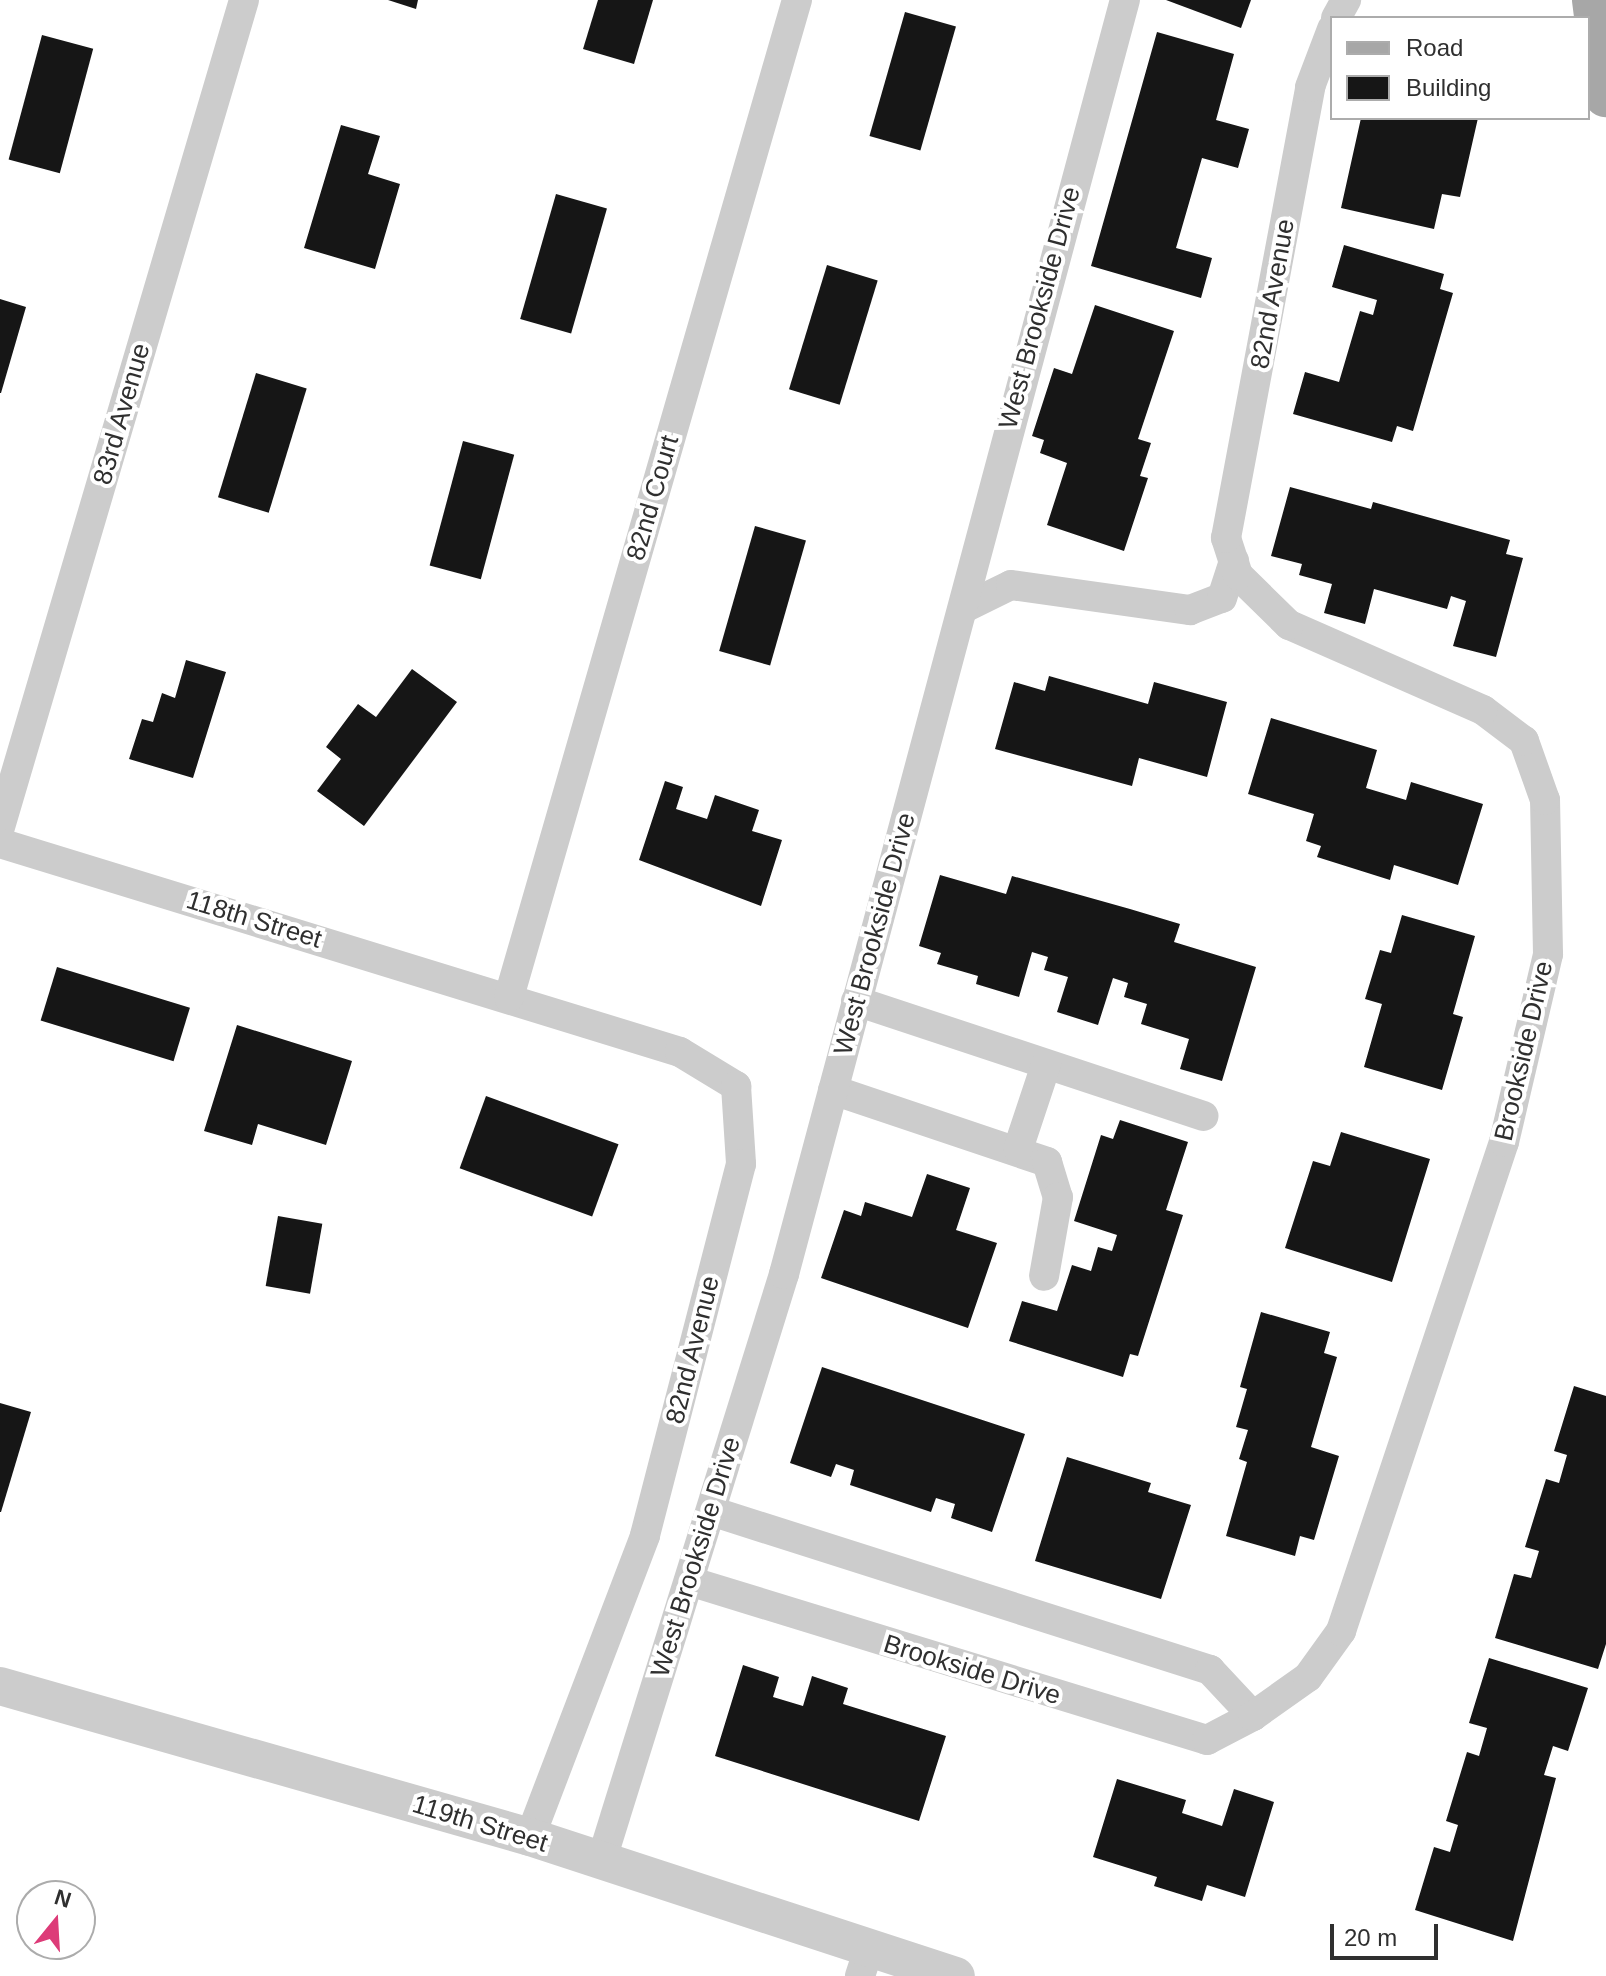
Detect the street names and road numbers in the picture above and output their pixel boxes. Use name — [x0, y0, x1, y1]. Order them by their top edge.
street label: West Brookside Drive — [993, 183, 1087, 433]
street label: 82nd Avenue — [1244, 216, 1302, 372]
street label: 83rd Avenue — [87, 339, 157, 489]
street label: 82nd Court — [620, 432, 686, 564]
street label: West Brookside Drive — [828, 809, 922, 1059]
street label: 118th Street — [183, 885, 325, 955]
street label: Brookside Drive — [1488, 958, 1560, 1144]
street label: 82nd Avenue — [659, 1272, 727, 1428]
street label: West Brookside Drive — [645, 1433, 747, 1681]
street label: Brookside Drive — [880, 1628, 1064, 1712]
street label: 119th Street — [409, 1789, 551, 1859]

